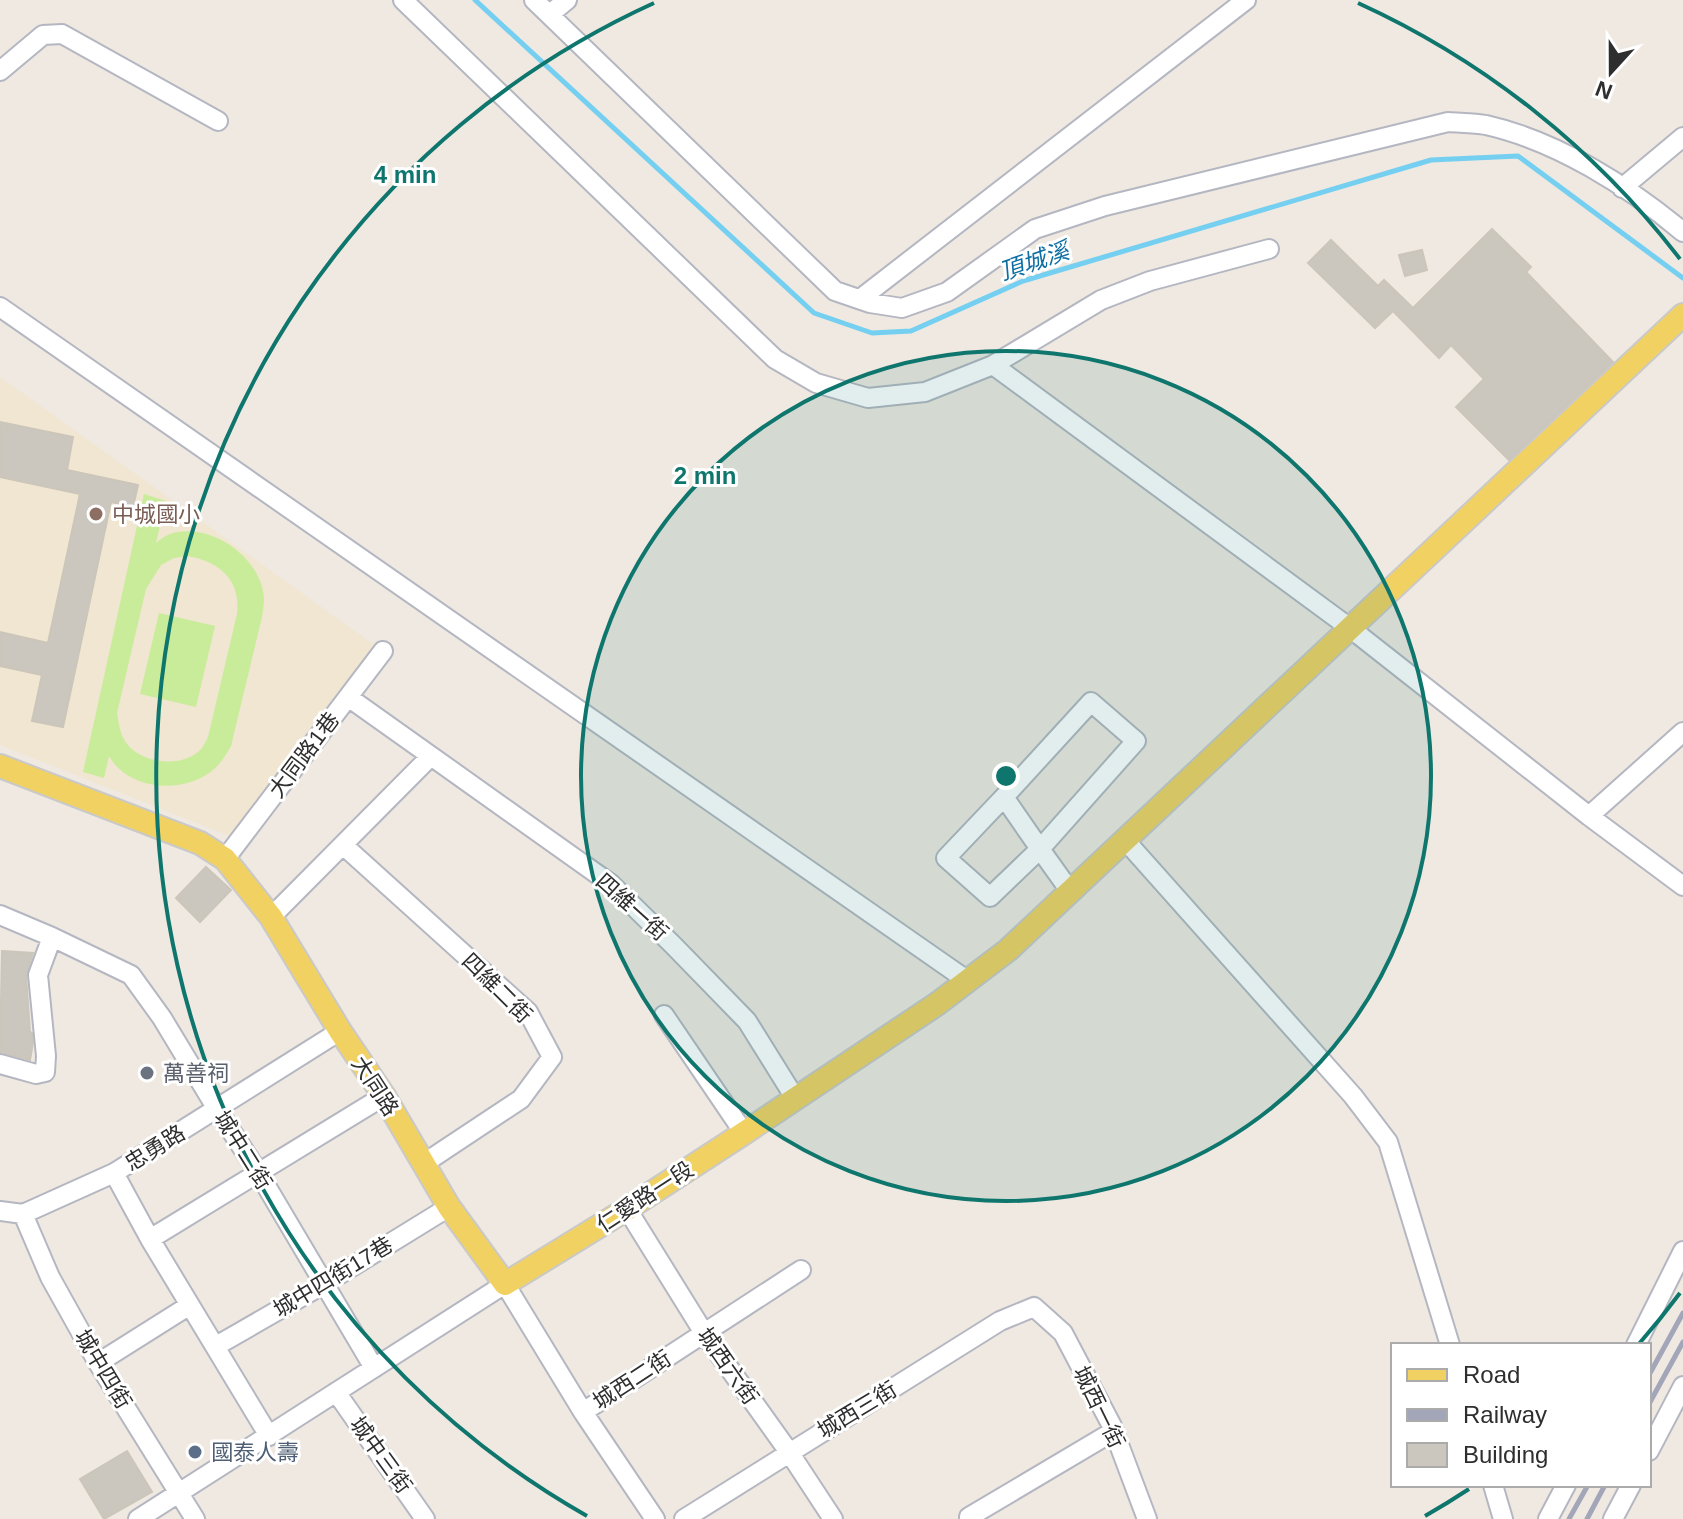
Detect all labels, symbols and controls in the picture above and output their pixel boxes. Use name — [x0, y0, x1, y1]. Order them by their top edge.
north arrow — [1571, 32, 1651, 112]
text: N — [1592, 76, 1616, 105]
text: 4 min — [374, 161, 436, 188]
water label: 頂城溪 — [996, 236, 1075, 285]
text: 2 min — [674, 462, 736, 489]
place label: 中城國小 — [112, 502, 200, 527]
marker: 中城國小 — [87, 505, 105, 523]
street label: 大同路1巷 — [264, 707, 344, 803]
centre of rings — [992, 762, 1020, 790]
street label: 四維一街 — [591, 868, 673, 946]
street label: 四維二街 — [457, 948, 537, 1028]
street label: 大同路 — [347, 1052, 403, 1120]
place label: 萬善祠 — [163, 1061, 229, 1086]
marker: 萬善祠 — [138, 1064, 156, 1082]
street label: 城中二街 — [209, 1106, 277, 1194]
street label: 忠勇路 — [120, 1120, 190, 1176]
street label: 仁愛路一段 — [592, 1157, 698, 1237]
street label: 城中四街17巷 — [269, 1232, 397, 1322]
street label: 城西六街 — [693, 1323, 763, 1409]
street label: 城中四街 — [70, 1325, 136, 1413]
legend — [1391, 1343, 1651, 1487]
street label: 城西二街 — [588, 1346, 676, 1414]
text: Road — [1463, 1361, 1520, 1388]
street label: 城西一街 — [1068, 1362, 1130, 1452]
street label: 城西三街 — [813, 1377, 901, 1443]
text: Railway — [1463, 1401, 1547, 1428]
street label: 城中三街 — [345, 1412, 417, 1498]
place label: 國泰人壽 — [211, 1440, 299, 1465]
text: Building — [1463, 1441, 1548, 1468]
marker: 國泰人壽 — [186, 1443, 204, 1461]

